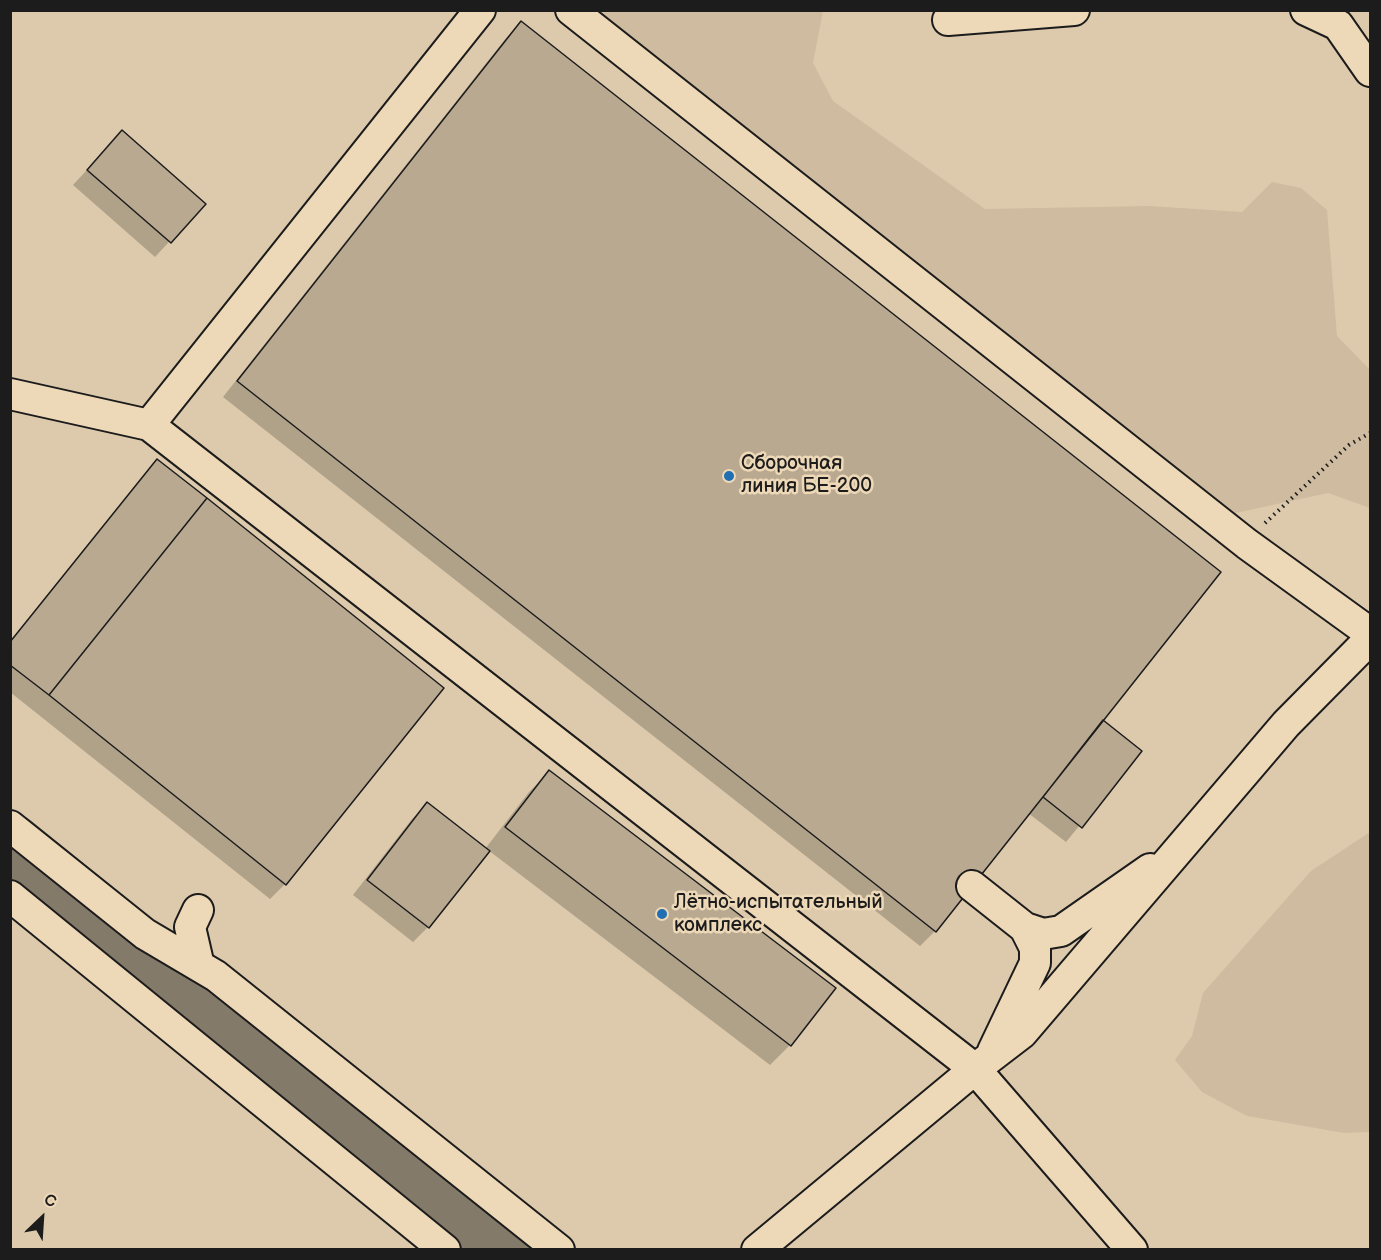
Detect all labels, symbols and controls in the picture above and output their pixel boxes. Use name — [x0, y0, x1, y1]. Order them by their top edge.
place label: Сборочная линия БЕ-200 — [741, 452, 872, 499]
marker: Сборочная линия БЕ-200 — [722, 469, 736, 483]
place label: Лётно-испытательный комплекс — [674, 891, 883, 938]
marker: Лётно-испытательный комплекс — [655, 907, 669, 921]
north arrow — [12, 1188, 72, 1248]
text: С — [41, 1190, 59, 1212]

